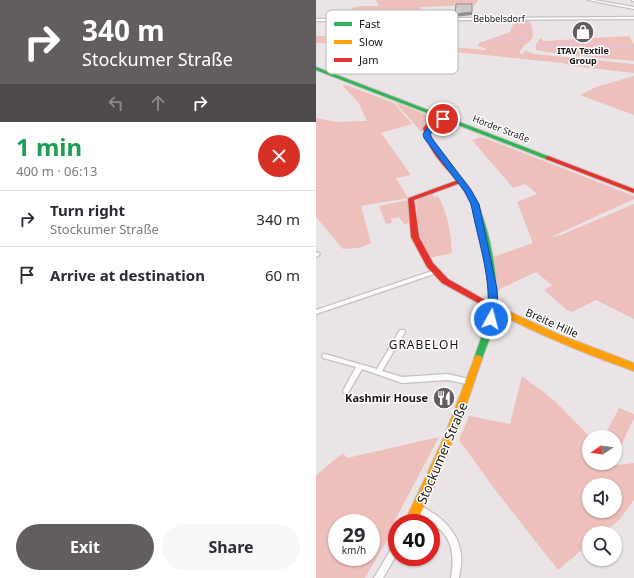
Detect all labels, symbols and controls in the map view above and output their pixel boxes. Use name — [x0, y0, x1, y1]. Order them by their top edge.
legend — [326, 10, 458, 74]
text: 340 m — [82, 11, 165, 49]
street label: Bebbelsdorf — [473, 12, 526, 25]
icon: right — [16, 16, 68, 68]
text: Fast — [359, 16, 380, 31]
shop icon: ITAV Textile Group — [570, 19, 596, 45]
text: Slow — [359, 34, 383, 49]
place label: ITAV Textile Group — [557, 44, 609, 67]
text: Stockumer Straße — [82, 47, 233, 71]
text: Jam — [358, 52, 378, 67]
icon: left — [105, 92, 127, 114]
icon: ahead — [147, 92, 169, 114]
icon: right — [189, 92, 211, 114]
pin — [426, 102, 460, 136]
icon: arrive — [432, 108, 454, 130]
street label: Hörder Straße — [471, 112, 531, 145]
text: 1 min — [16, 130, 82, 163]
button: close — [258, 135, 300, 177]
text: 400 m · 06:13 — [16, 162, 97, 180]
text: Turn right — [50, 200, 125, 220]
icon: right — [16, 208, 38, 230]
text: 340 m — [256, 209, 300, 229]
text: Stockumer Straße — [50, 220, 159, 238]
icon: arrive — [16, 264, 38, 286]
text: Arrive at destination — [50, 265, 205, 285]
text: 60 m — [265, 265, 300, 285]
position arrow — [470, 298, 512, 340]
street label: Breite Hille — [523, 304, 581, 341]
district label: GRABELOH — [389, 336, 459, 353]
restaurant icon: Kashmir House — [431, 385, 457, 411]
place label: Kashmir House — [345, 390, 428, 405]
street label: Stockumer Straße — [412, 399, 472, 507]
north arrow — [582, 430, 622, 470]
map controls — [582, 430, 622, 566]
button: sound — [582, 478, 622, 518]
speed limit sign: 40 — [388, 514, 440, 566]
text: 29 — [343, 521, 365, 548]
button: Exit — [16, 524, 154, 570]
button: Share — [162, 524, 300, 570]
button: search — [582, 526, 622, 566]
text: km/h — [342, 543, 366, 557]

